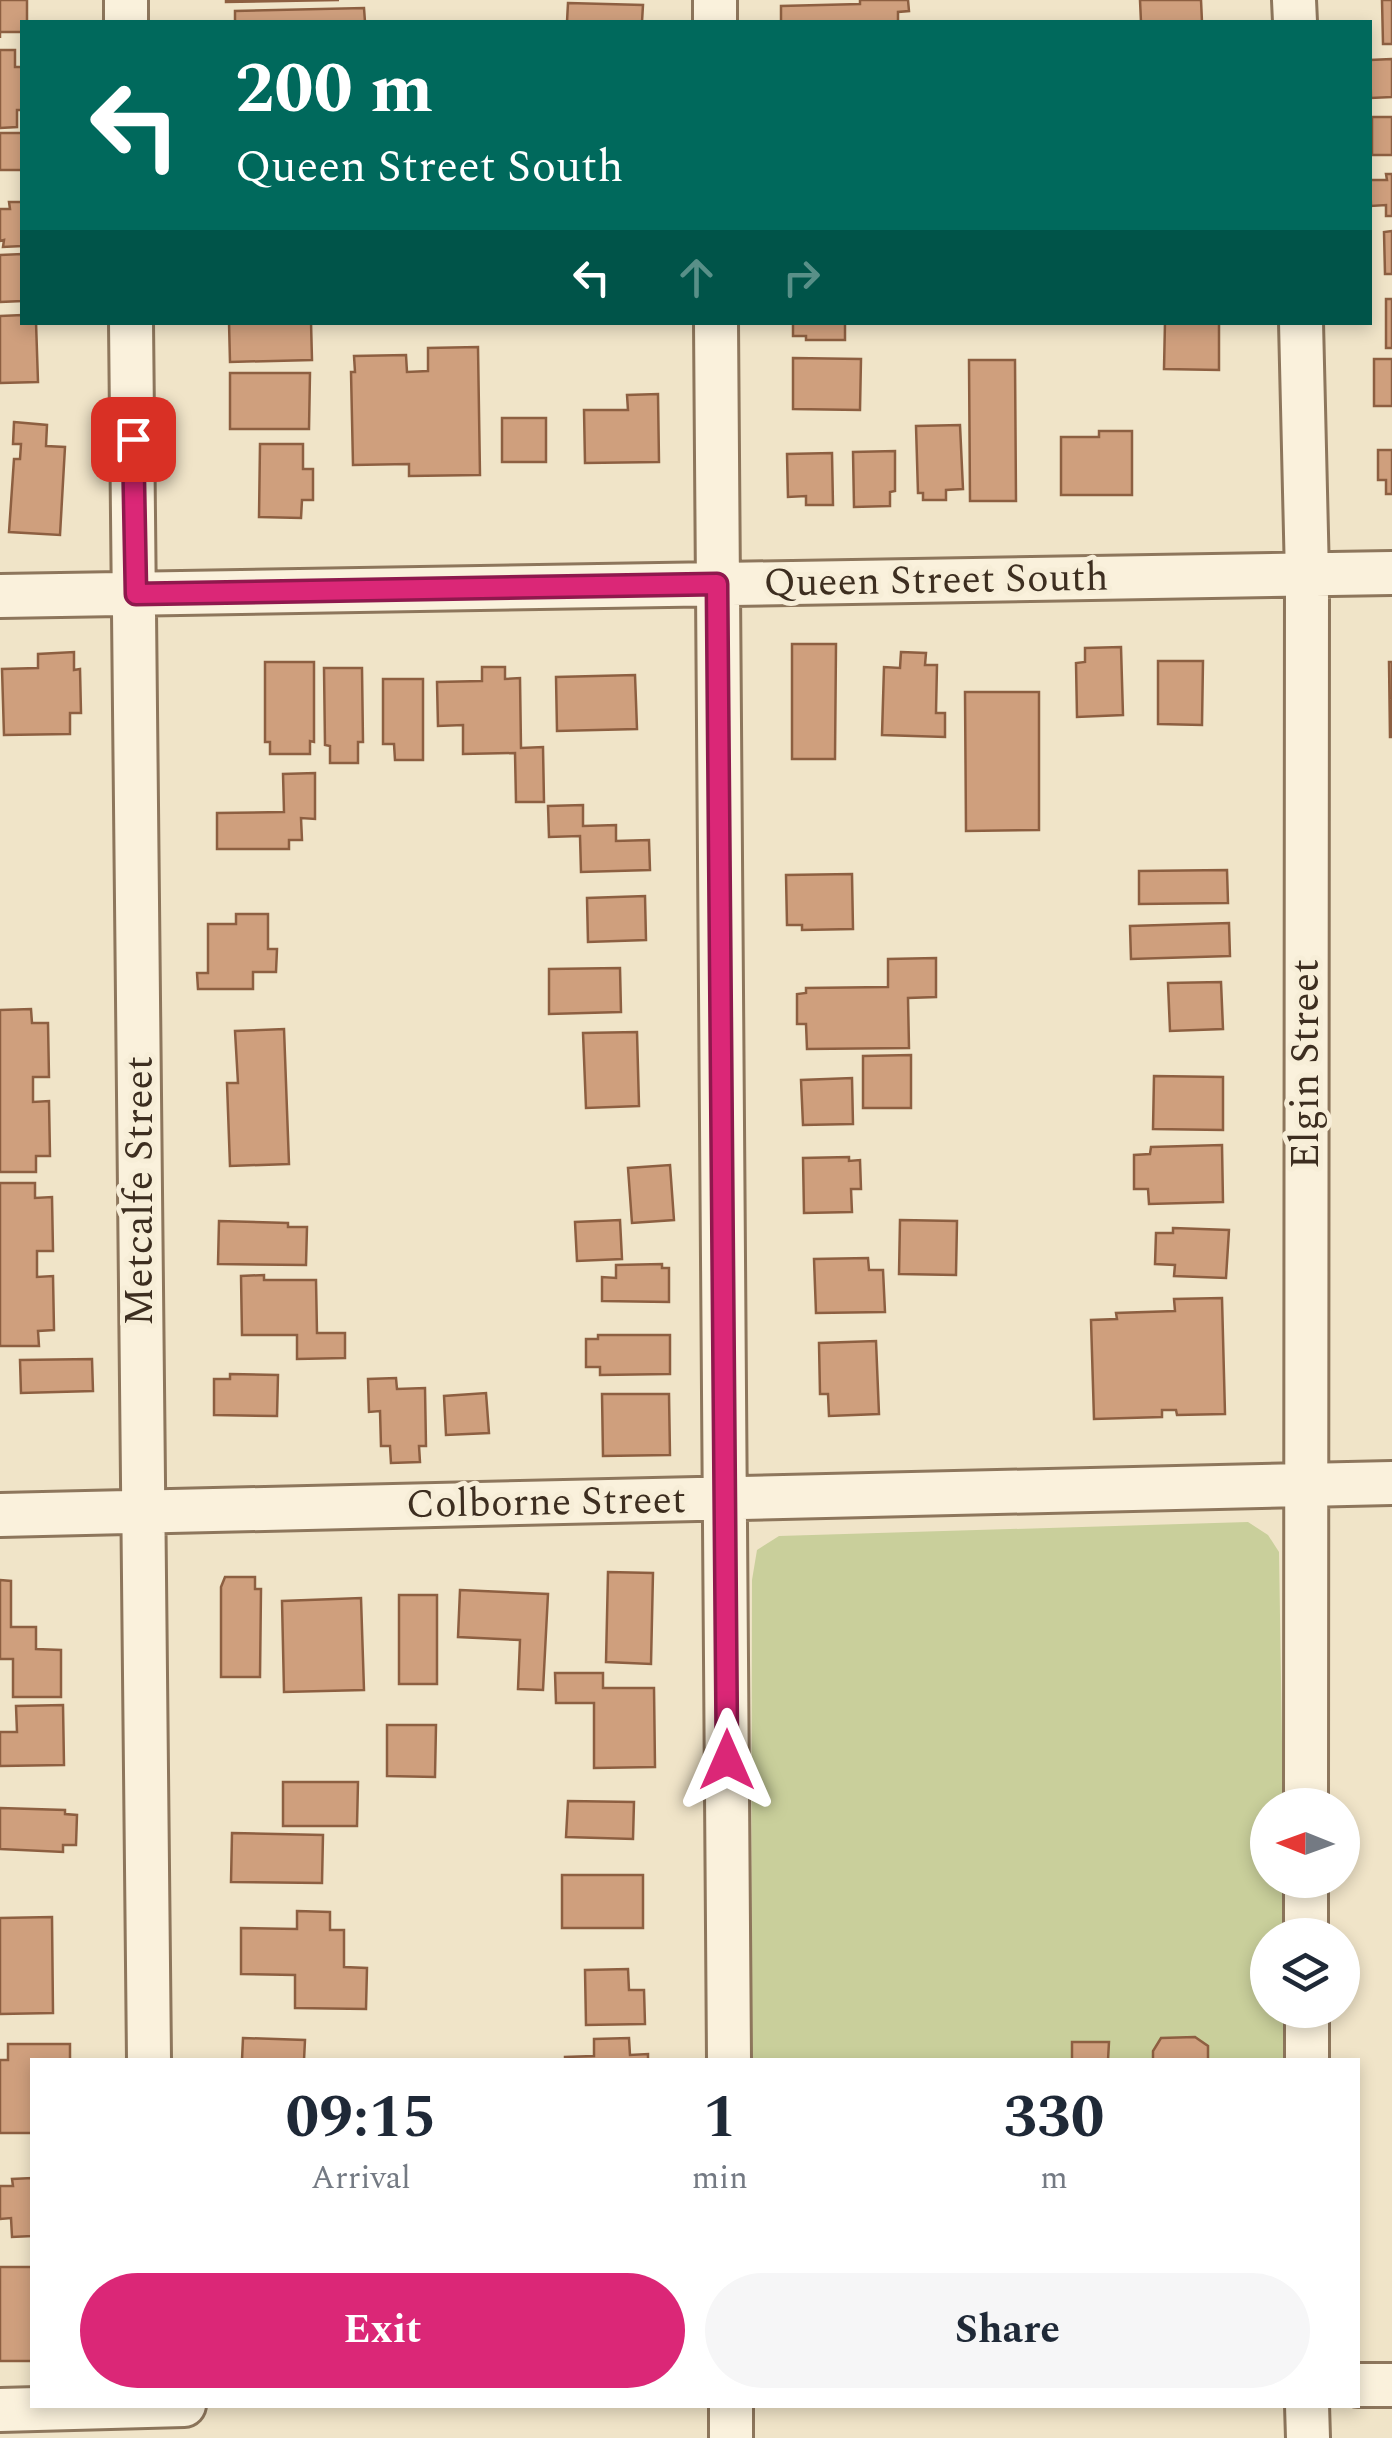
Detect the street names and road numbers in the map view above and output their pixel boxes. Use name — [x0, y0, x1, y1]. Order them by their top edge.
street label: Queen Street South — [763, 547, 1109, 615]
street label: Elgin Street — [1276, 959, 1337, 1169]
street label: Metcalfe Street — [110, 1056, 171, 1326]
street label: Colborne Street — [405, 1470, 687, 1536]

